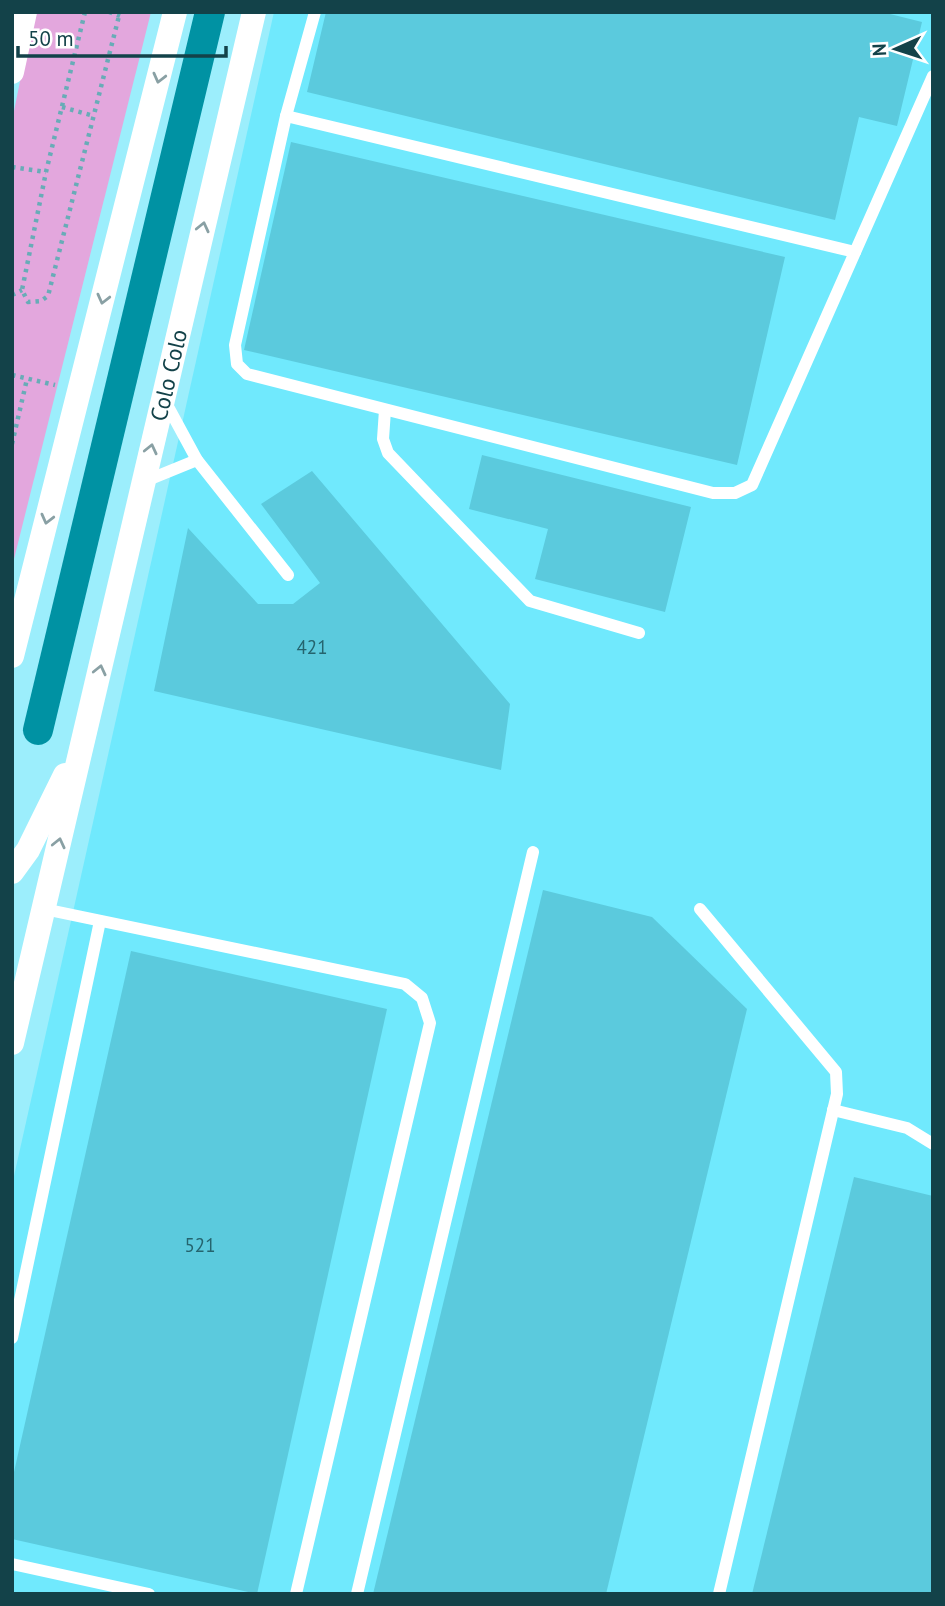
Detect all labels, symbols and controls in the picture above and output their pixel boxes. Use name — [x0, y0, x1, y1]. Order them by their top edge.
scale bar — [18, 14, 226, 58]
north arrow — [861, 14, 931, 84]
text: 50 m — [28, 25, 74, 52]
text: N — [867, 43, 891, 57]
one-way arrow — [153, 72, 167, 84]
one-way arrow — [195, 221, 209, 233]
one-way arrow — [97, 293, 111, 305]
street label: Colo Colo — [143, 326, 193, 424]
one-way arrow — [143, 443, 157, 455]
one-way arrow — [41, 513, 55, 525]
house number: 421 — [296, 635, 328, 659]
one-way arrow — [91, 664, 106, 676]
one-way arrow — [51, 837, 65, 849]
house number: 521 — [184, 1233, 216, 1257]

